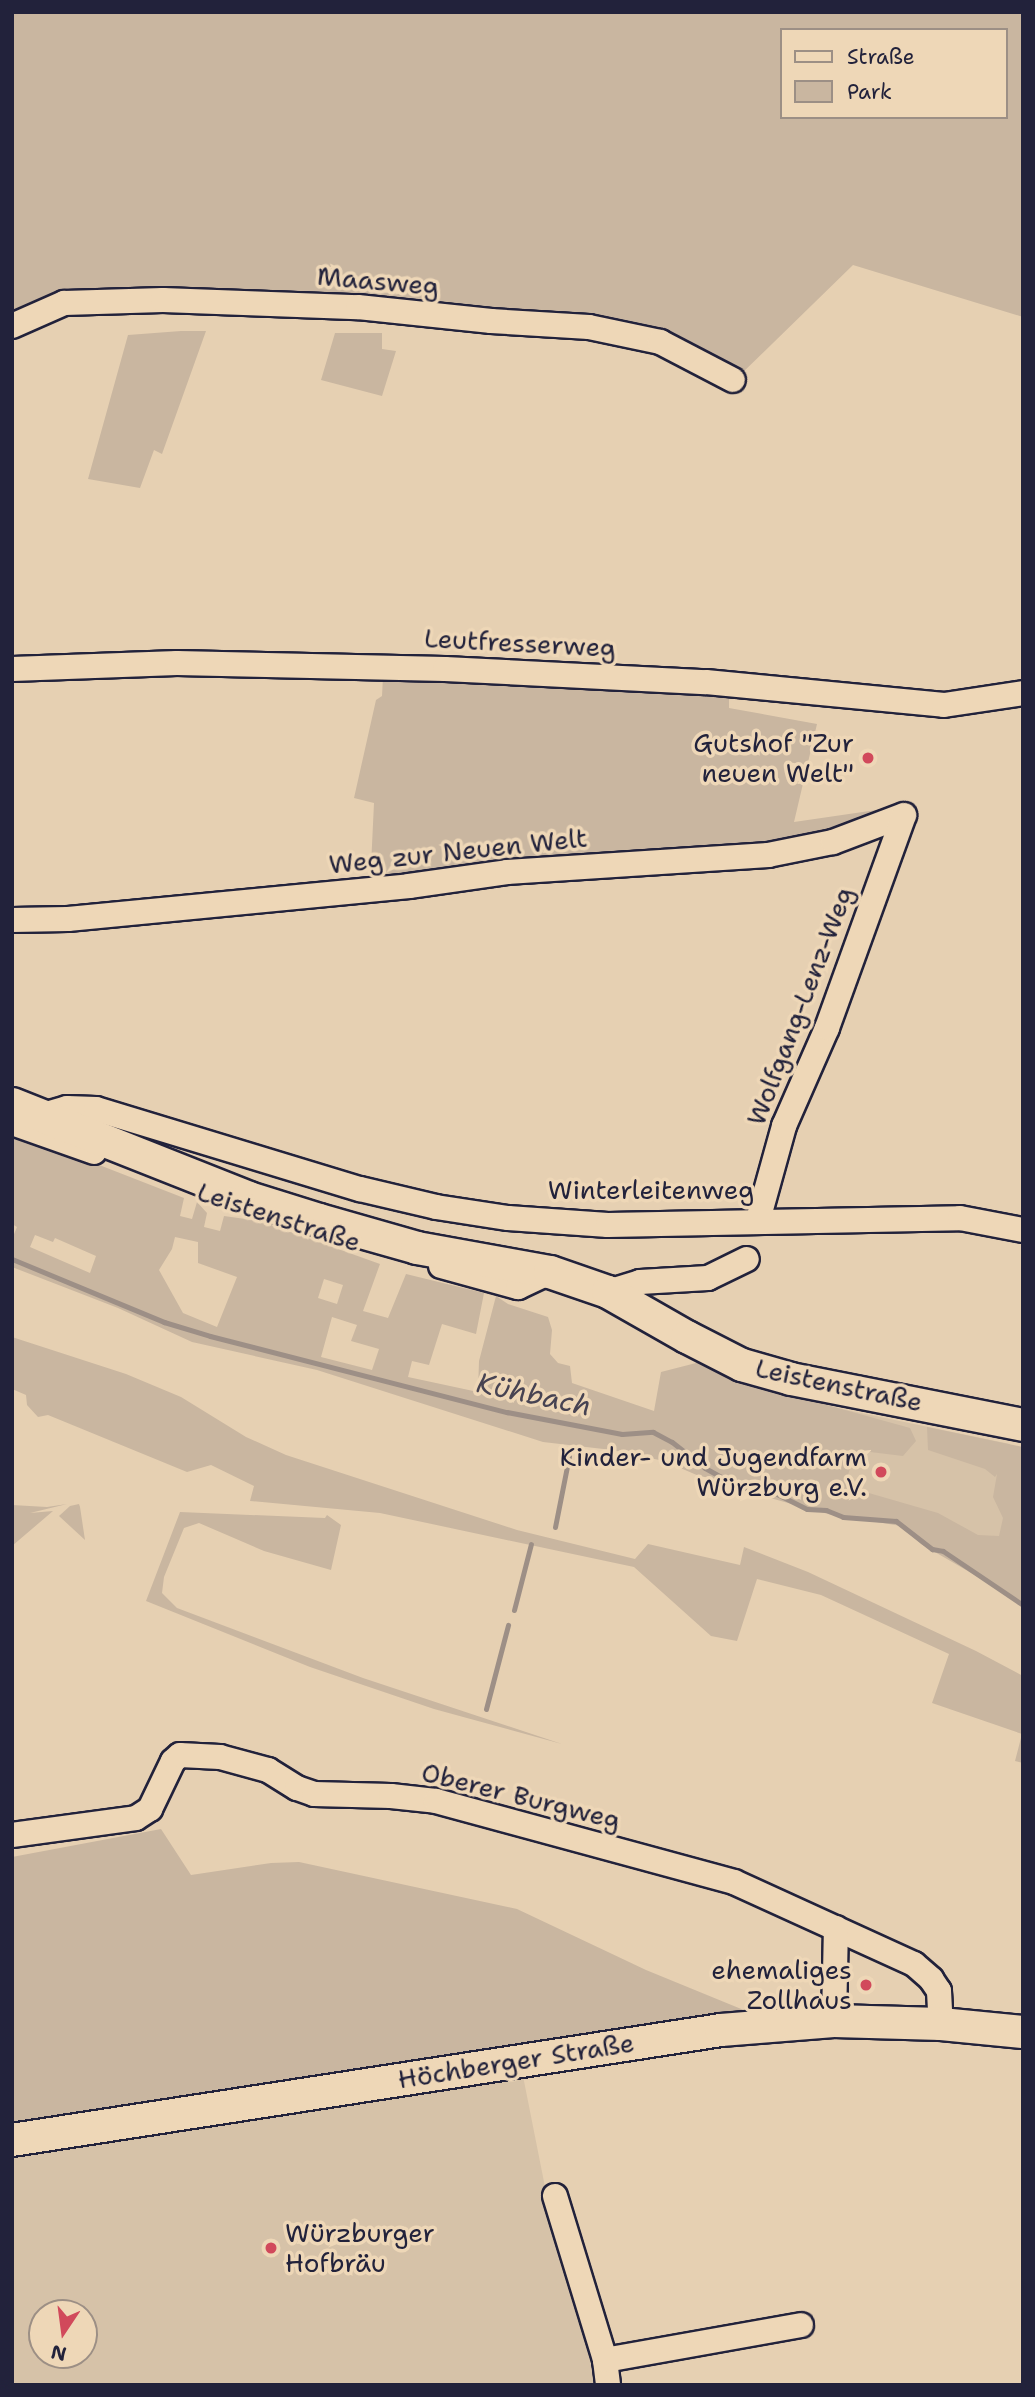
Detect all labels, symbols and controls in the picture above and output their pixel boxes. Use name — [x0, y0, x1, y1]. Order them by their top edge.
legend — [780, 28, 1007, 119]
text: Straße — [847, 43, 915, 71]
text: Park — [847, 78, 892, 106]
street label: Maasweg — [316, 260, 440, 302]
street label: Leutfresserweg — [423, 622, 617, 664]
place label: Gutshof "Zur neuen Welt" — [693, 727, 854, 788]
marker: Gutshof "Zur neuen Welt" — [860, 750, 876, 766]
street label: Weg zur Neuen Welt — [327, 822, 589, 880]
street label: Wolfgang-Lenz-Weg — [740, 882, 860, 1130]
street label: Winterleitenweg — [548, 1174, 754, 1206]
street label: Leistenstraße — [193, 1176, 365, 1258]
street label: Leistenstraße — [753, 1352, 925, 1418]
water label: Kühbach — [474, 1365, 594, 1423]
place label: Kinder- und Jugendfarm Würzburg e.V. — [560, 1441, 867, 1502]
marker: Kinder- und Jugendfarm Würzburg e.V. — [873, 1464, 889, 1480]
street label: Oberer Burgweg — [418, 1756, 624, 1836]
place label: ehemaliges Zollhaus — [711, 1954, 852, 2016]
marker: ehemaliges Zollhaus — [858, 1977, 874, 1993]
street label: Höchberger Straße — [396, 2027, 636, 2095]
place label: Würzburger Hofbräu — [285, 2217, 435, 2278]
marker: Würzburger Hofbräu — [263, 2240, 279, 2256]
north arrow — [28, 2299, 98, 2369]
text: N — [48, 2339, 69, 2367]

